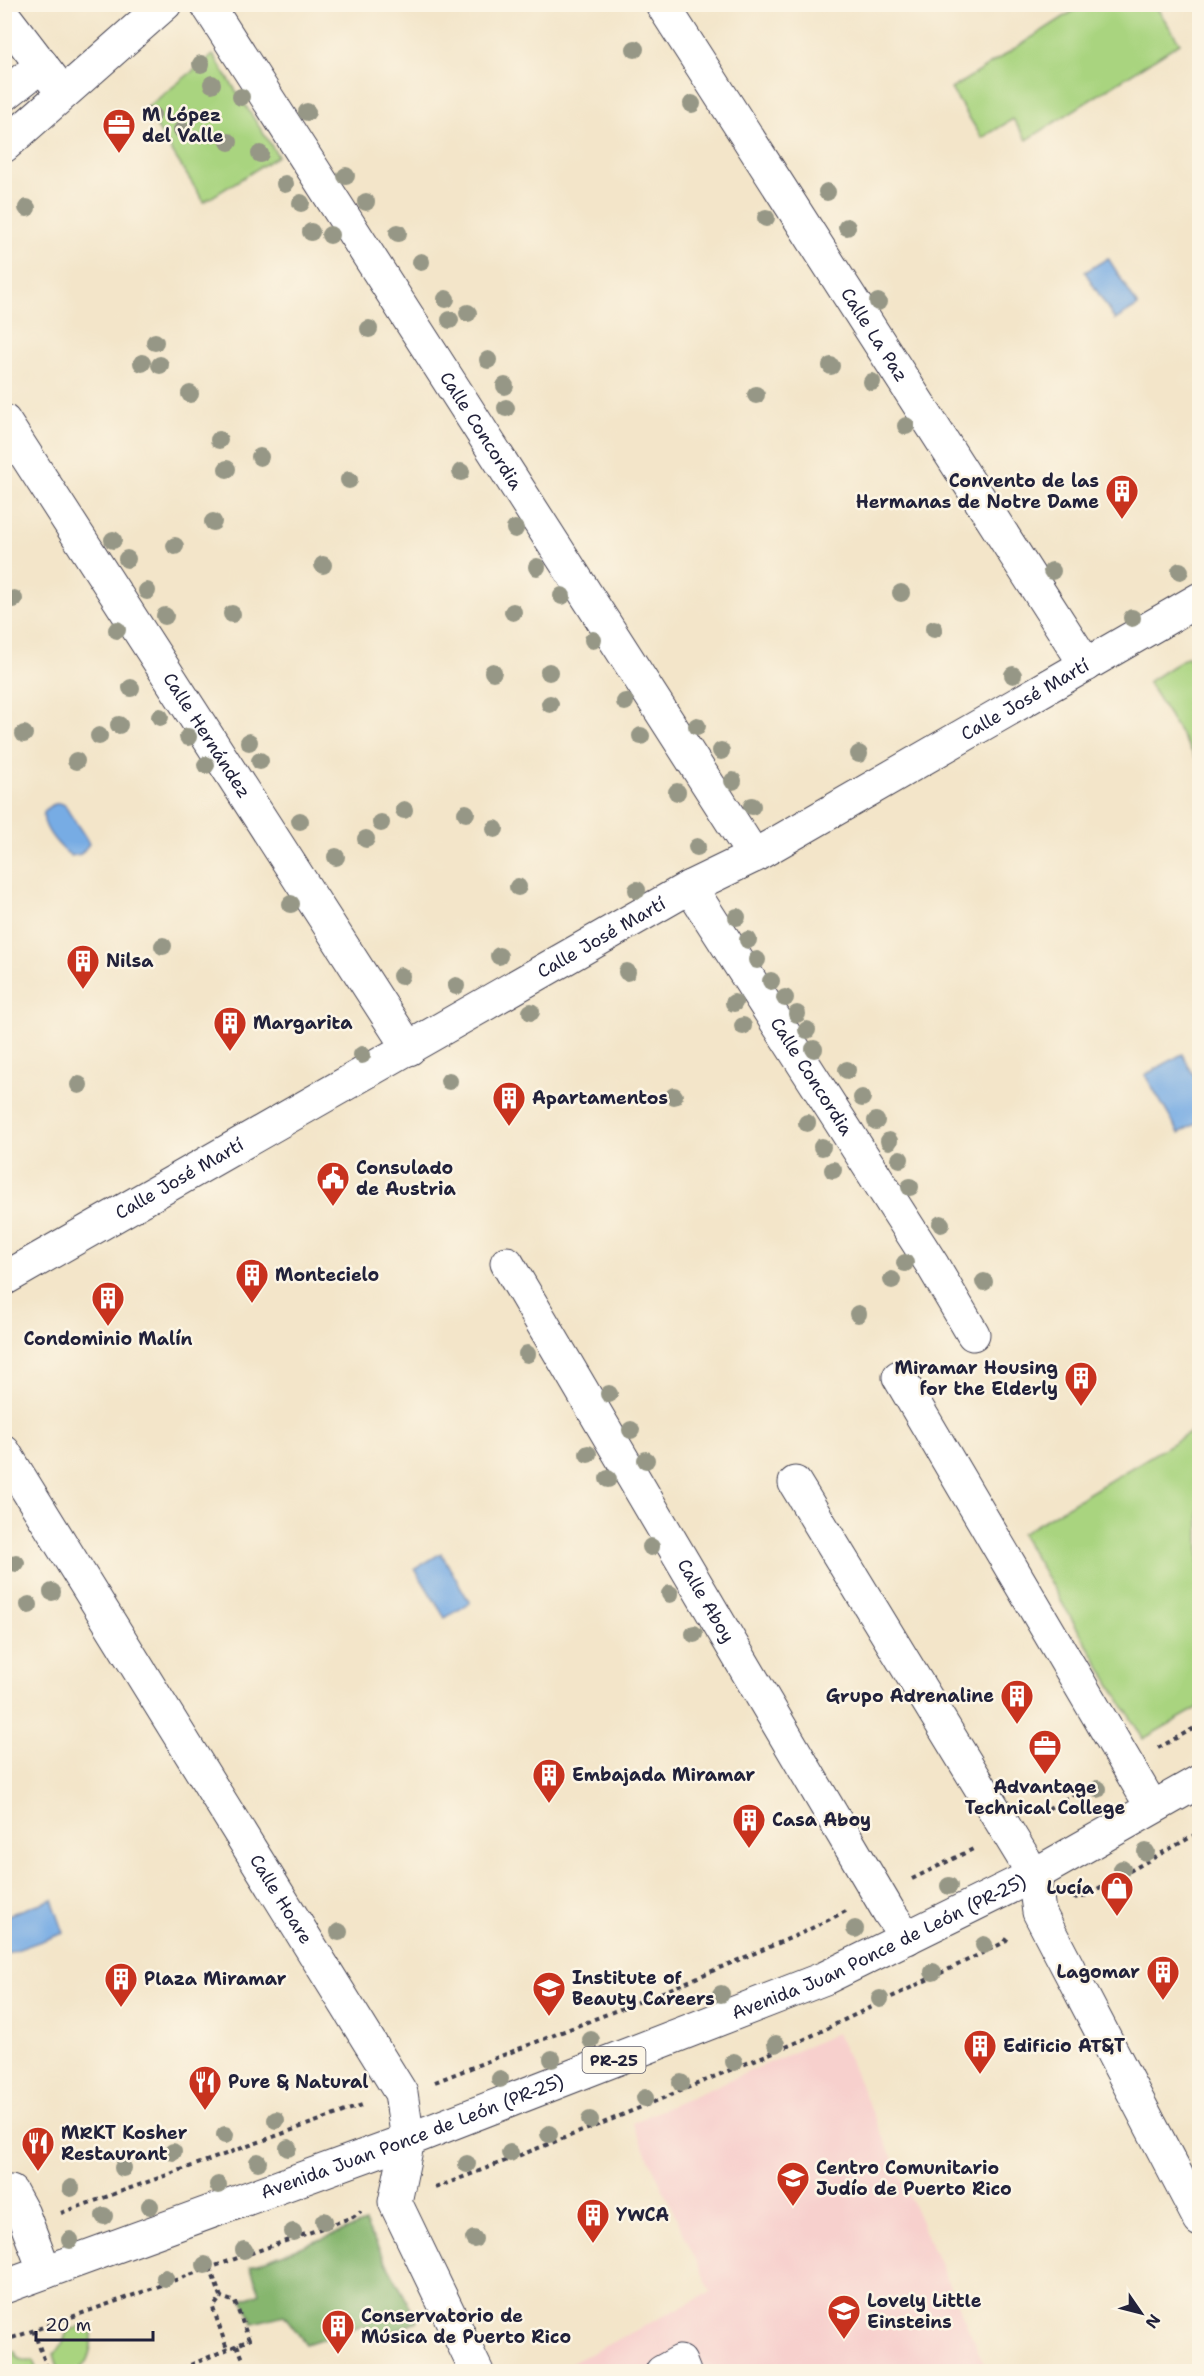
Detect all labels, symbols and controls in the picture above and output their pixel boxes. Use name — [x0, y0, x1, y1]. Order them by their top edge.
place label: M López del Valle — [142, 103, 224, 148]
office icon: M López del Valle — [101, 107, 137, 154]
street label: Calle La Paz — [835, 283, 913, 387]
street label: Calle Concordia — [434, 367, 528, 494]
place label: Convento de las Hermanas de Notre Dame — [856, 469, 1099, 514]
building icon: Convento de las Hermanas de Notre Dame — [1104, 473, 1140, 520]
street label: Calle José Martí — [957, 653, 1093, 746]
street label: Calle Hernández — [157, 668, 256, 803]
street label: Calle José Martí — [533, 892, 670, 984]
building icon: Nilsa — [65, 943, 101, 990]
place label: Nilsa — [106, 949, 154, 973]
building icon: Margarita — [212, 1005, 248, 1052]
place label: Margarita — [253, 1011, 353, 1035]
street label: Calle Concordia — [765, 1013, 858, 1140]
building icon: Apartamentos — [491, 1080, 527, 1127]
place label: Apartamentos — [532, 1086, 668, 1110]
street label: Calle José Martí — [111, 1133, 248, 1225]
place label: Consulado de Austria — [356, 1156, 456, 1201]
public building icon: Consulado de Austria — [315, 1160, 351, 1207]
building icon: Montecielo — [234, 1257, 270, 1304]
place label: Montecielo — [275, 1263, 379, 1287]
building icon: Condominio Malín — [90, 1280, 126, 1327]
place label: Condominio Malín — [24, 1327, 193, 1351]
place label: Miramar Housing for the Elderly — [894, 1356, 1058, 1401]
building icon: Miramar Housing for the Elderly — [1063, 1360, 1099, 1407]
street label: Calle Aboy — [672, 1554, 740, 1647]
building icon: Grupo Adrenaline — [999, 1678, 1035, 1725]
place label: Grupo Adrenaline — [826, 1684, 994, 1708]
office icon: Advantage Technical College — [1027, 1728, 1063, 1775]
building icon: Embajada Miramar — [531, 1757, 567, 1804]
place label: Embajada Miramar — [572, 1763, 756, 1787]
place label: Advantage Technical College — [965, 1775, 1125, 1820]
building icon: Casa Aboy — [731, 1802, 767, 1849]
place label: Casa Aboy — [772, 1808, 871, 1832]
street label: Calle Hoare — [244, 1850, 318, 1949]
street label: Avenida Juan Ponce de León (PR-25) — [728, 1869, 1030, 2025]
shop icon: Lucía — [1099, 1870, 1135, 1917]
place label: Lucía — [1046, 1876, 1095, 1900]
building icon: Lagomar — [1145, 1954, 1181, 2001]
place label: Lagomar — [1057, 1960, 1140, 1984]
building icon: Plaza Miramar — [103, 1961, 139, 2008]
place label: Institute of Beauty Careers — [572, 1966, 715, 2011]
place label: Plaza Miramar — [144, 1967, 287, 1991]
school or university icon: Institute of Beauty Careers — [531, 1970, 567, 2017]
building icon: Edificio AT&T — [962, 2028, 998, 2075]
place label: Edificio AT&T — [1003, 2034, 1125, 2058]
road number: PR-25 — [582, 2047, 646, 2073]
restaurant icon: Pure & Natural — [187, 2064, 223, 2111]
street label: Avenida Juan Ponce de León (PR-25) — [257, 2069, 567, 2205]
place label: Pure & Natural — [228, 2070, 368, 2094]
place label: MRKT Kosher Restaurant — [61, 2121, 188, 2166]
restaurant icon: MRKT Kosher Restaurant — [20, 2125, 56, 2172]
place label: Centro Comunitario Judío de Puerto Rico — [816, 2156, 1012, 2201]
school or university icon: Centro Comunitario Judío de Puerto Rico — [775, 2160, 811, 2207]
building icon: YWCA — [575, 2197, 611, 2244]
place label: YWCA — [616, 2203, 669, 2227]
north arrow — [1111, 2283, 1171, 2343]
place label: Lovely Little Einsteins — [867, 2289, 982, 2334]
school or university icon: Lovely Little Einsteins — [826, 2293, 862, 2340]
scale bar — [36, 2304, 153, 2342]
place label: Conservatorio de Música de Puerto Rico — [361, 2304, 571, 2349]
building icon: Conservatorio de Música de Puerto Rico — [320, 2308, 356, 2355]
text: N — [1141, 2310, 1165, 2333]
text: 20 m — [45, 2313, 91, 2337]

